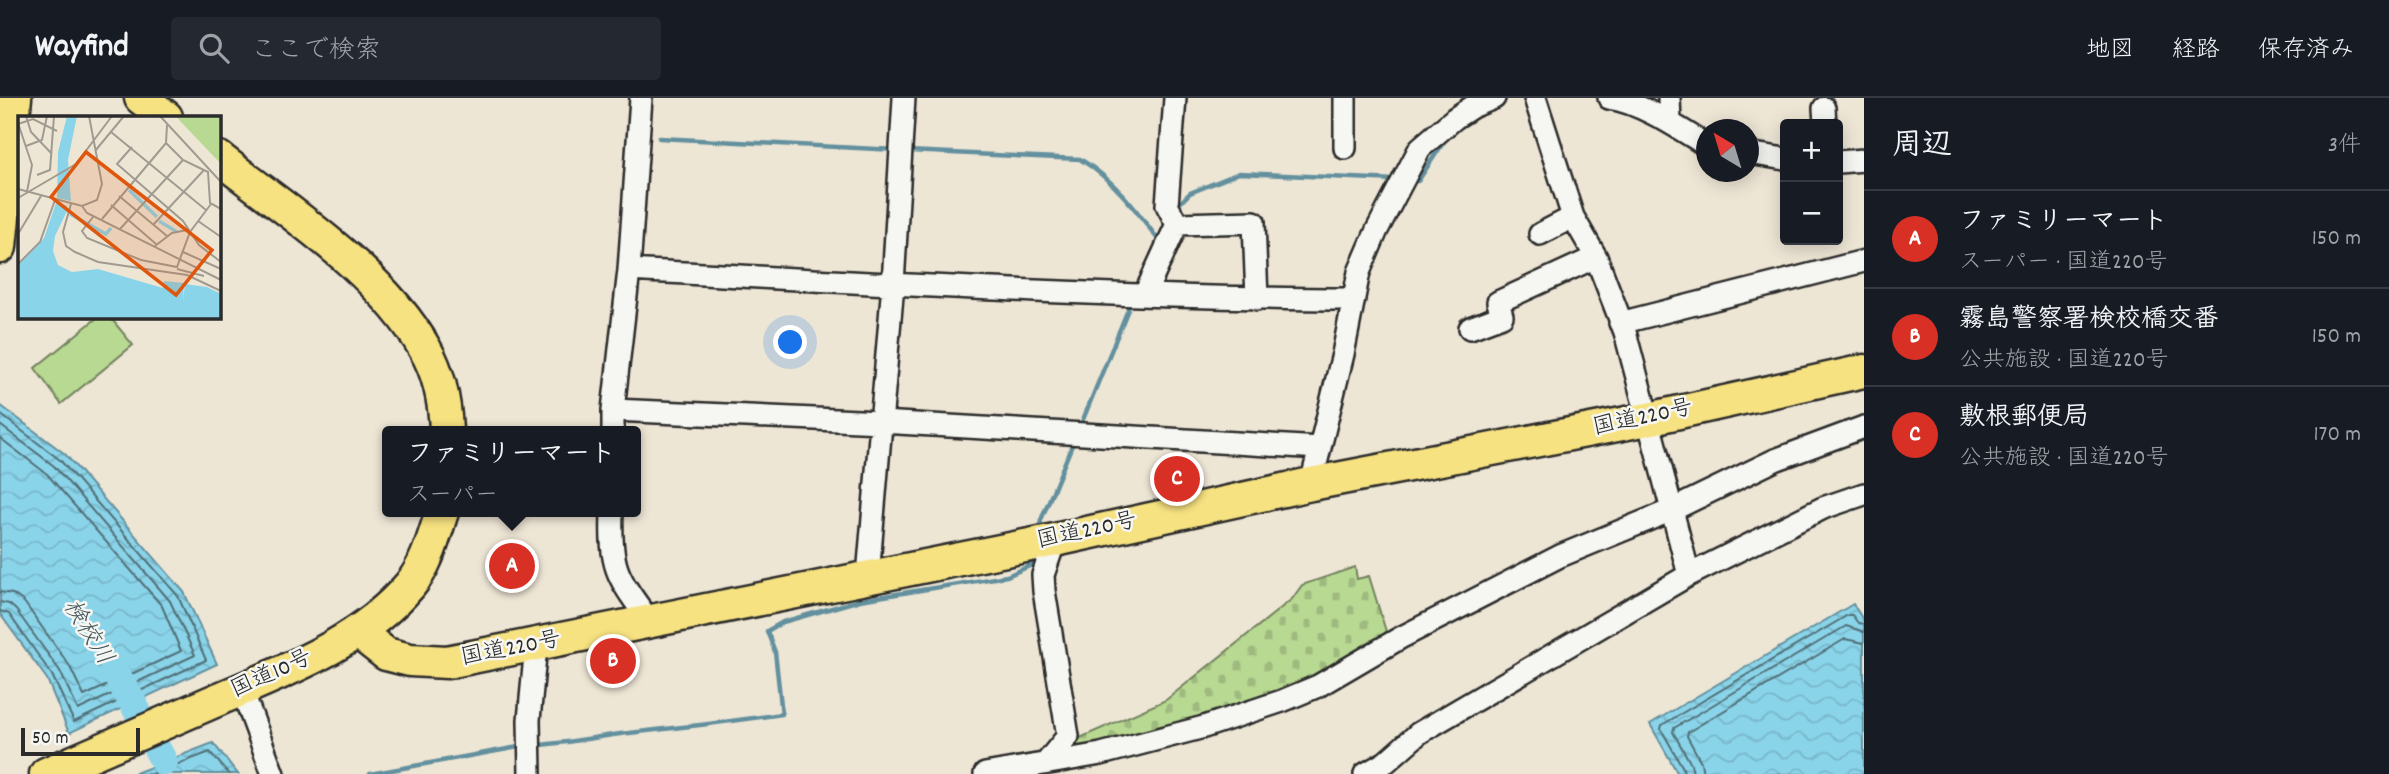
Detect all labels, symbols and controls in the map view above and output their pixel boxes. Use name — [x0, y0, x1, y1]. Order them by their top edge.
search box — [171, 17, 661, 80]
text: Wayfind — [35, 25, 129, 72]
icon: search — [195, 29, 233, 67]
text: ここで検索 — [251, 33, 381, 70]
text: 地図 — [2086, 34, 2134, 68]
text: 経路 — [2172, 34, 2220, 68]
text: 保存済み — [2258, 34, 2354, 68]
inset map — [18, 116, 220, 318]
north arrow — [1696, 119, 1759, 182]
map controls — [1780, 119, 1843, 245]
button: + — [1780, 119, 1843, 182]
text: 周辺 — [1892, 126, 1952, 169]
text: 3件 — [2328, 130, 2361, 163]
button: − — [1780, 182, 1843, 245]
text: ファミリーマート — [1959, 204, 2168, 241]
text: A — [1909, 223, 1921, 256]
text: 150 m — [2312, 223, 2361, 256]
text: スーパー · 国道220号 — [1959, 247, 2168, 280]
text: 霧島警察署検校橋交番 — [1959, 302, 2219, 339]
text: B — [1910, 321, 1920, 354]
text: 150 m — [2312, 321, 2361, 354]
your location — [773, 325, 807, 359]
text: 公共施設 · 国道220号 — [1959, 345, 2168, 378]
street label: 国道220号 — [1590, 392, 1696, 446]
text: 敷根郵便局 — [1959, 400, 2089, 437]
text: C — [1909, 419, 1921, 452]
text: 170 m — [2314, 419, 2361, 452]
popup — [382, 426, 641, 517]
text: ファミリーマート — [407, 437, 616, 474]
text: 公共施設 · 国道220号 — [1959, 443, 2168, 476]
pin: C — [1154, 453, 1200, 505]
text: スーパー — [407, 480, 498, 513]
street label: 国道220号 — [1034, 505, 1140, 559]
pin: A — [489, 540, 535, 592]
water label: 検校川 — [54, 593, 120, 673]
street label: 国道220号 — [458, 624, 564, 676]
pin: B — [590, 635, 636, 687]
street label: 国道10号 — [226, 642, 318, 708]
scale bar — [21, 725, 140, 757]
text: 50 m — [32, 726, 69, 753]

